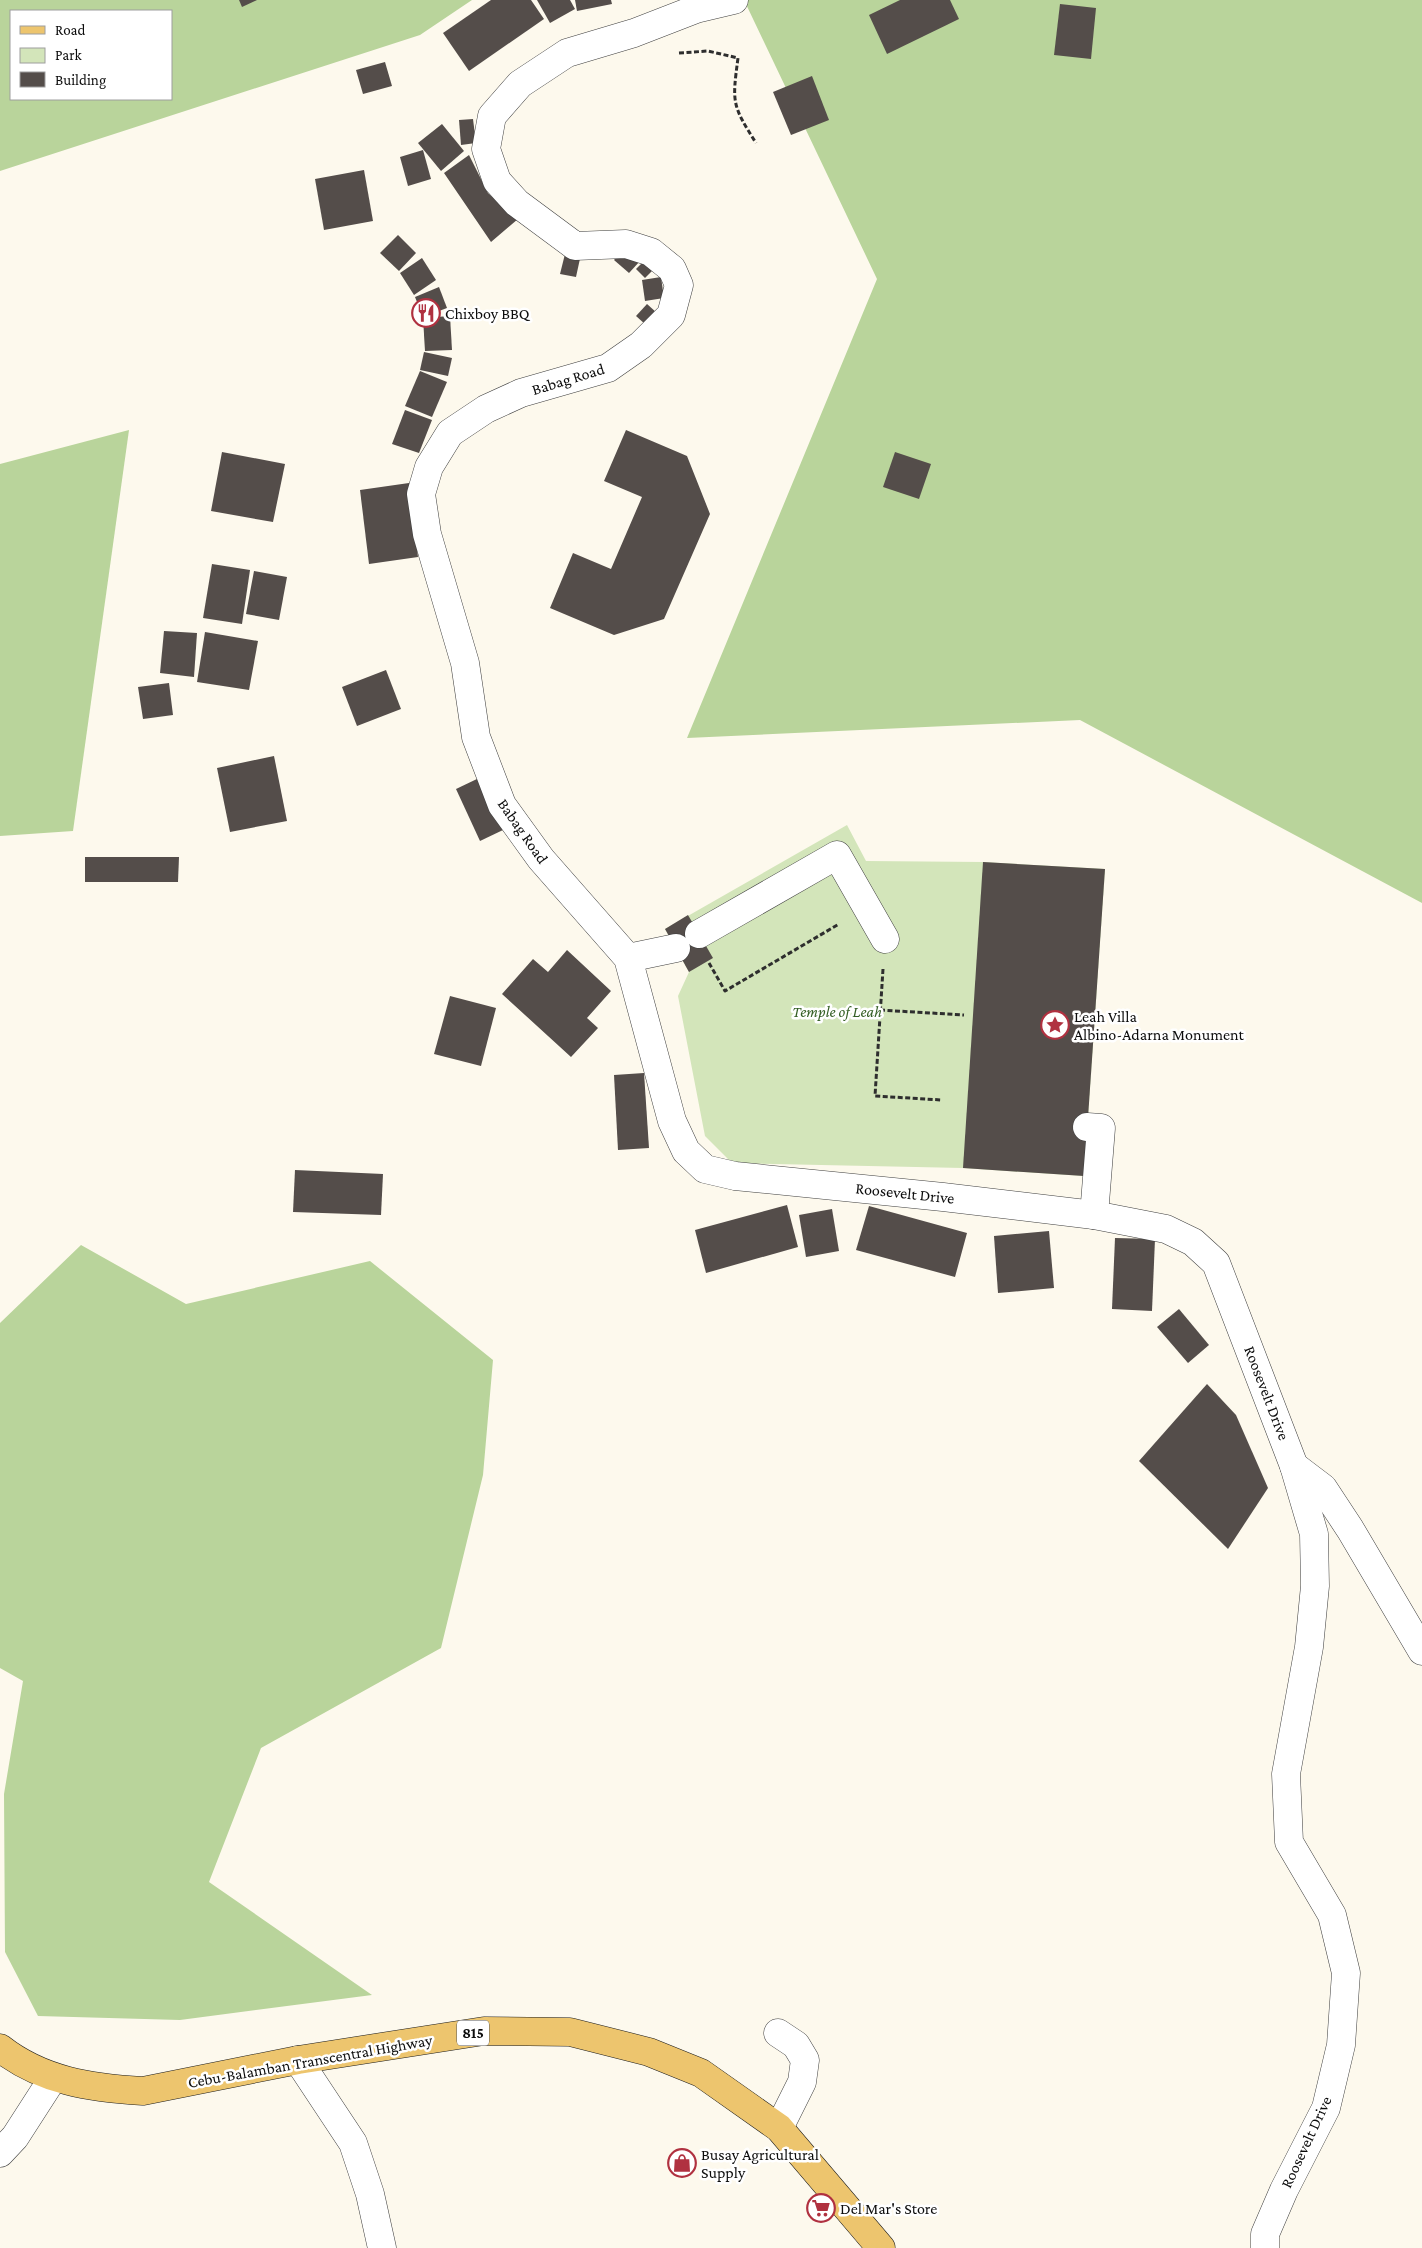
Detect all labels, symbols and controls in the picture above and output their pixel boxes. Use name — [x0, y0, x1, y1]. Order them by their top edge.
legend — [10, 10, 172, 100]
text: Road — [55, 22, 86, 38]
text: Park — [55, 47, 82, 63]
text: Building — [55, 72, 106, 89]
restaurant icon: Chixboy BBQ — [411, 298, 441, 328]
place label: Chixboy BBQ — [445, 305, 531, 323]
street label: Babag Road — [530, 360, 607, 399]
street label: Babag Road — [494, 795, 552, 868]
park label: Temple of Leah — [792, 1003, 882, 1021]
place label: Leah Villa Albino-Adarna Monument — [1074, 1008, 1245, 1043]
place icon: Leah Villa Albino-Adarna Monument — [1040, 1010, 1070, 1040]
street label: Roosevelt Drive — [855, 1179, 955, 1207]
street label: Roosevelt Drive — [1241, 1344, 1293, 1442]
road number: 815 — [457, 2020, 489, 2046]
street label: Cebu-Balamban Transcentral Highway — [186, 2031, 434, 2092]
street label: Roosevelt Drive — [1277, 2093, 1335, 2191]
place label: Busay Agricultural Supply — [701, 2146, 819, 2182]
shop icon: Busay Agricultural Supply — [667, 2148, 697, 2178]
supermarket icon: Del Mar's Store — [806, 2193, 836, 2223]
place label: Del Mar's Store — [840, 2200, 937, 2217]

